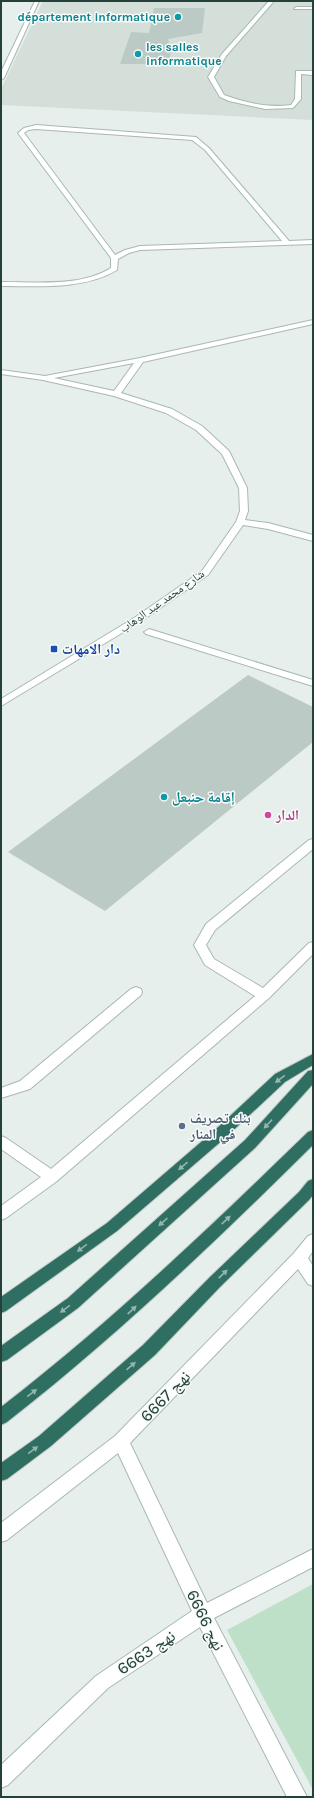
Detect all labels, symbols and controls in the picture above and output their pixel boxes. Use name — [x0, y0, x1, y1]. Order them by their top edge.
place label: département informatique — [18, 10, 170, 24]
marker: département informatique — [173, 12, 183, 22]
place label: les salles informatique — [146, 40, 222, 68]
marker: les salles informatique — [133, 49, 143, 59]
street label: شارع محمد عبد الوهاب — [117, 566, 208, 636]
place label: دار الامهات — [62, 641, 120, 658]
marker: دار الامهات — [49, 644, 59, 654]
place label: إقامة حنبعل — [172, 789, 235, 806]
marker: إقامة حنبعل — [159, 792, 169, 802]
place label: الدار — [275, 807, 299, 824]
marker: الدار — [263, 810, 273, 820]
one-way arrow — [274, 1075, 285, 1083]
place label: بنك تصريف في المنار — [189, 1110, 251, 1145]
one-way arrow — [263, 1119, 273, 1129]
marker: بنك تصريف في المنار — [177, 1121, 187, 1131]
one-way arrow — [178, 1161, 188, 1170]
one-way arrow — [221, 1215, 231, 1225]
one-way arrow — [158, 1218, 168, 1227]
one-way arrow — [77, 1244, 88, 1252]
one-way arrow — [219, 1270, 228, 1279]
one-way arrow — [60, 1304, 71, 1313]
one-way arrow — [127, 1305, 137, 1314]
one-way arrow — [126, 1361, 136, 1370]
street label: نهج 6667 — [136, 1366, 196, 1427]
one-way arrow — [27, 1389, 38, 1397]
one-way arrow — [27, 1446, 38, 1454]
street label: نهج 6666 — [181, 1586, 229, 1655]
street label: نهج 6663 — [113, 1625, 180, 1680]

